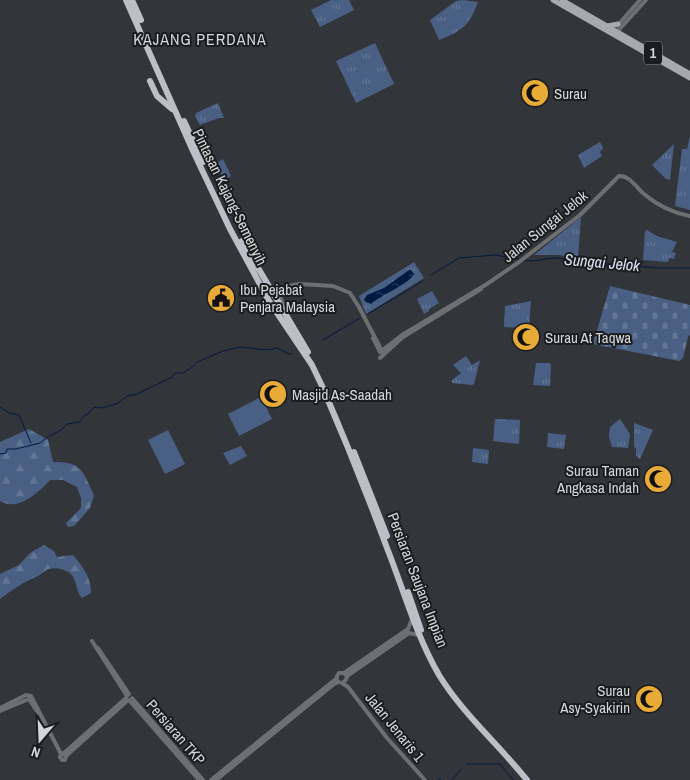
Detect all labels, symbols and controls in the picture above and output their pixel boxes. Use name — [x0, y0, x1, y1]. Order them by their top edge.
district label: KAJANG PERDANA — [133, 28, 267, 50]
road number: 1 — [644, 42, 662, 64]
mosque icon: Surau — [520, 78, 550, 108]
place label: Surau — [554, 83, 587, 104]
street label: Pintasan Kajang-Semenyih — [188, 125, 272, 269]
street label: Jalan Sungai Jelok — [498, 185, 593, 267]
water label: Sungai Jelok — [563, 248, 641, 276]
place label: Ibu Pejabat Penjara Malaysia — [240, 279, 335, 317]
public building icon: Ibu Pejabat Penjara Malaysia — [206, 283, 236, 313]
mosque icon: Surau At Taqwa — [511, 322, 541, 352]
place label: Surau At Taqwa — [545, 327, 631, 348]
mosque icon: Masjid As-Saadah — [258, 379, 288, 409]
place label: Masjid As-Saadah — [292, 384, 392, 405]
place label: Surau Taman Angkasa Indah — [556, 460, 639, 498]
mosque icon: Surau Taman Angkasa Indah — [643, 464, 673, 494]
street label: Persiaran Saujana Impian — [383, 510, 453, 650]
place label: Surau Asy-Syakirin — [559, 680, 630, 718]
mosque icon: Surau Asy-Syakirin — [634, 684, 664, 714]
street label: Jalan Jenaris 1 — [361, 688, 430, 766]
street label: Persiaran TKP — [142, 695, 210, 769]
north arrow — [15, 715, 65, 765]
text: N — [29, 742, 43, 762]

